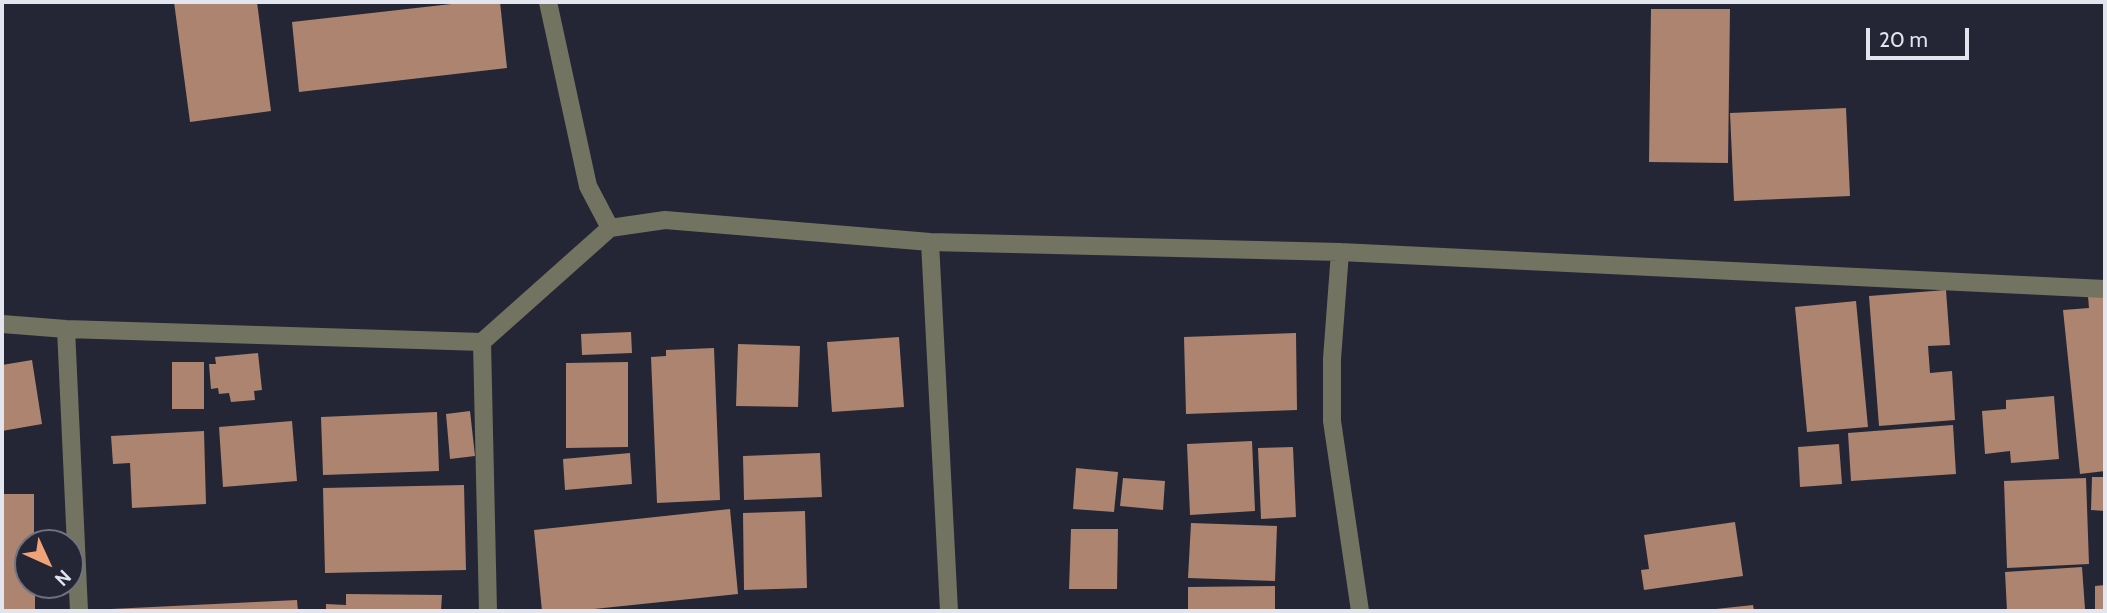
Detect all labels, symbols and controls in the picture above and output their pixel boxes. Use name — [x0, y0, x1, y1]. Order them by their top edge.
scale bar — [1869, 14, 1972, 58]
text: 20 m — [1879, 27, 1928, 52]
north arrow — [14, 529, 84, 599]
text: N — [50, 565, 76, 591]

